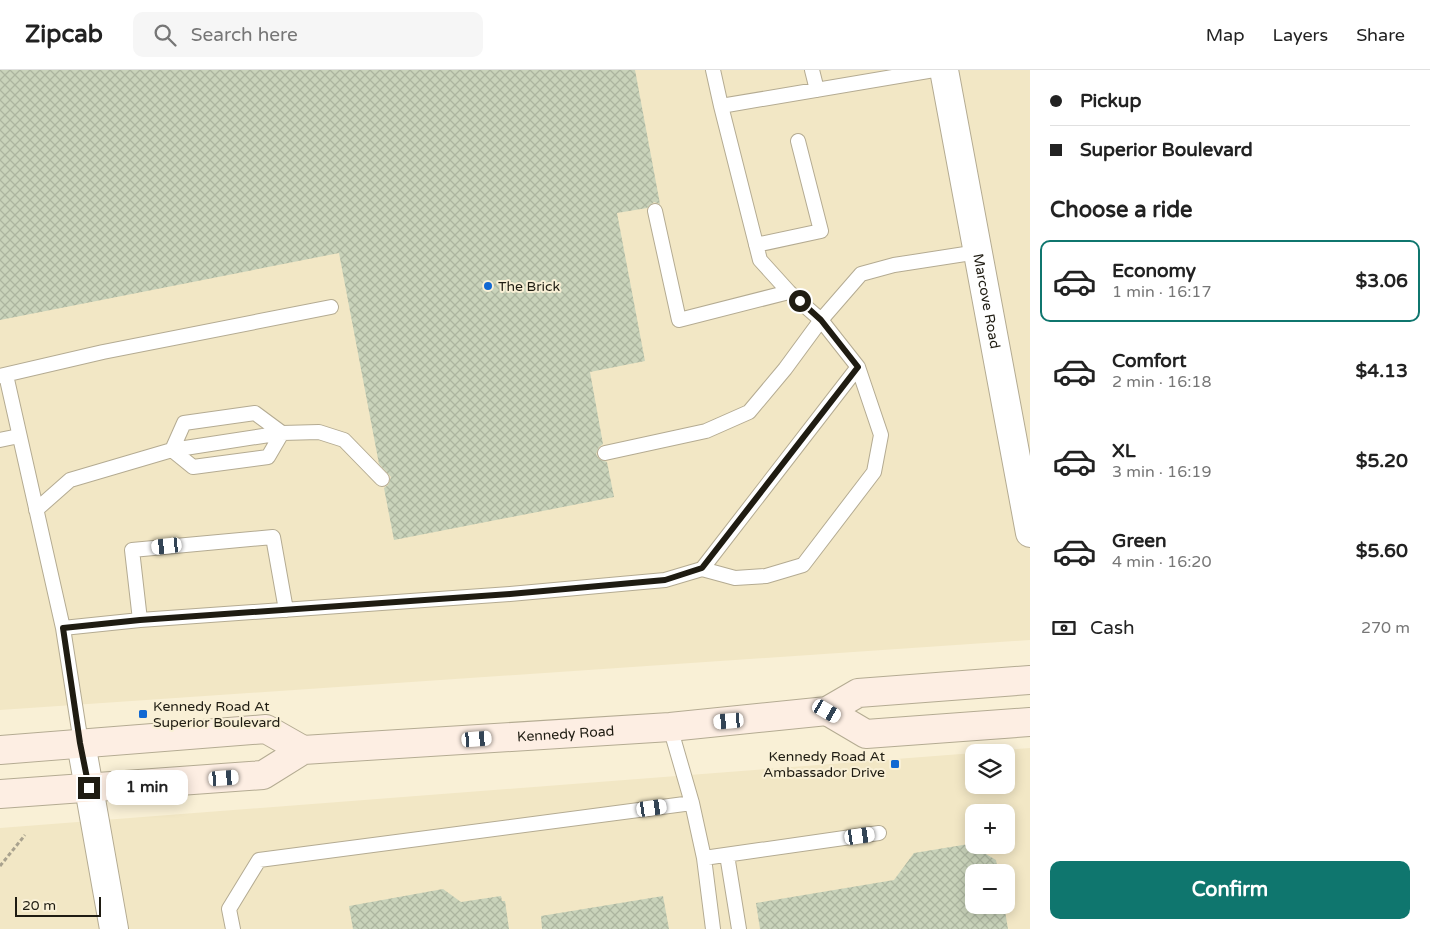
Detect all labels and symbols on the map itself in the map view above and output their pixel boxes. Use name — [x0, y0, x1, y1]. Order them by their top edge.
street label: Marcove Road — [969, 252, 1004, 350]
place label: The Brick — [498, 278, 560, 295]
marker: The Brick — [482, 280, 494, 292]
route start — [789, 290, 811, 312]
car — [151, 537, 182, 555]
car — [810, 697, 843, 725]
place label: Kennedy Road At Superior Boulevard — [153, 698, 280, 731]
marker: Kennedy Road At Superior Boulevard — [137, 708, 149, 720]
car — [713, 712, 744, 730]
street label: Kennedy Road — [516, 723, 615, 746]
car — [461, 730, 492, 748]
place label: Kennedy Road At Ambassador Drive — [763, 748, 886, 781]
marker: Kennedy Road At Ambassador Drive — [889, 758, 901, 770]
car — [208, 769, 239, 787]
callout: 1 min — [106, 770, 189, 806]
route end — [78, 777, 100, 799]
car — [636, 798, 667, 818]
car — [844, 826, 875, 846]
scale bar — [15, 894, 101, 917]

